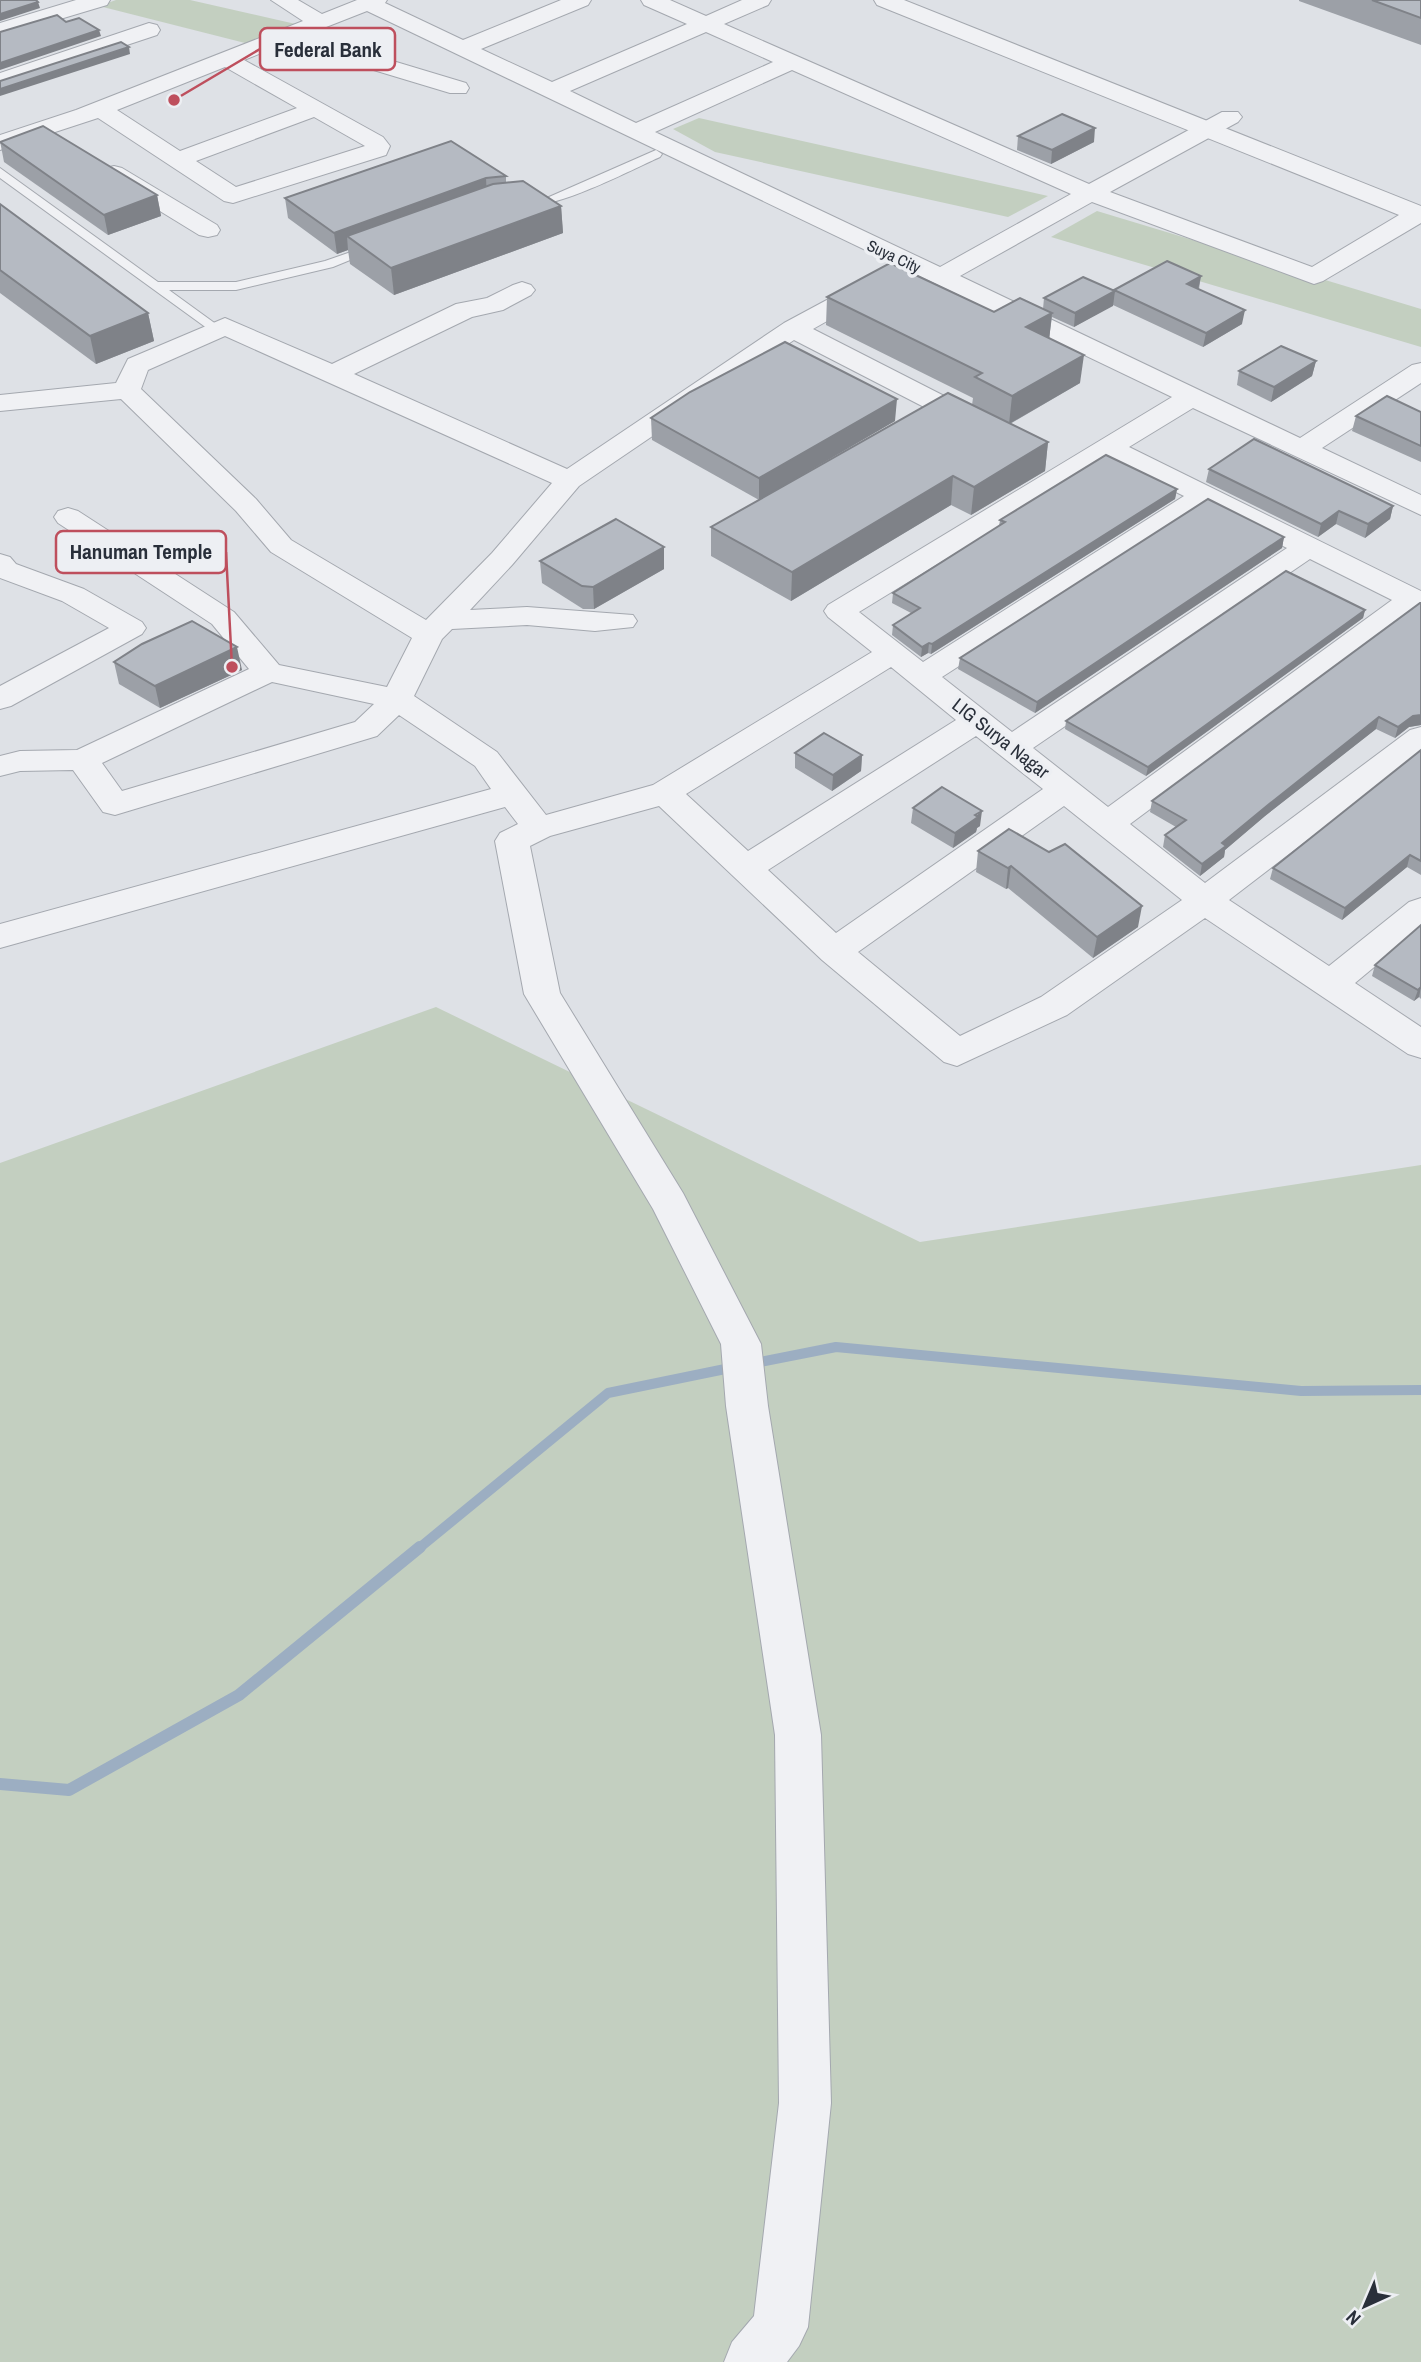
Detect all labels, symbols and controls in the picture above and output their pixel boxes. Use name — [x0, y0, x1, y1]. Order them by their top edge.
callout: Federal Bank — [260, 28, 395, 70]
text: Federal Bank — [274, 35, 382, 64]
street label: Suya City — [864, 234, 925, 278]
callout: Hanuman Temple — [56, 531, 226, 573]
text: Hanuman Temple — [70, 537, 212, 566]
street label: LIG Surya Nagar — [947, 692, 1056, 785]
north arrow — [1330, 2271, 1400, 2341]
text: N — [1340, 2305, 1366, 2331]

